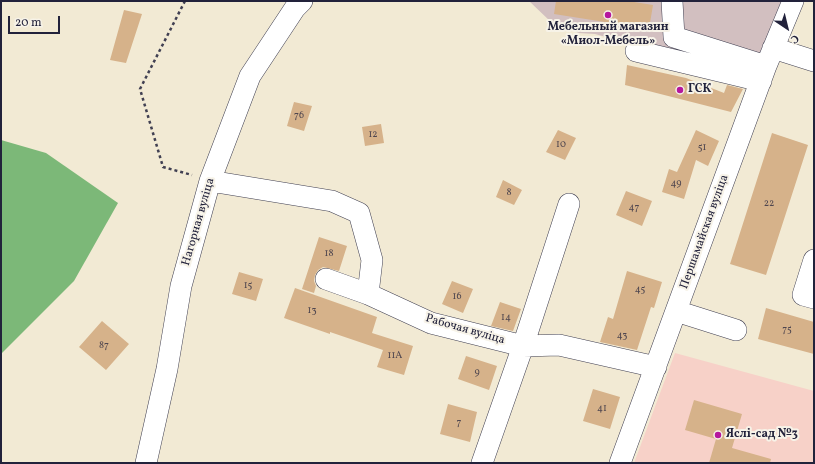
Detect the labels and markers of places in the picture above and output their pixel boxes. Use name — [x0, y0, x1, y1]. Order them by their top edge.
marker: Мебельный магазин «Миол-Мебель» — [603, 10, 613, 20]
place label: Мебельный магазин «Миол-Мебель» — [547, 21, 669, 49]
place label: ГСК — [688, 83, 711, 97]
marker: ГСК — [675, 85, 685, 95]
place label: Яслі-сад №3 — [726, 428, 798, 442]
marker: Яслі-сад №3 — [713, 430, 723, 440]

